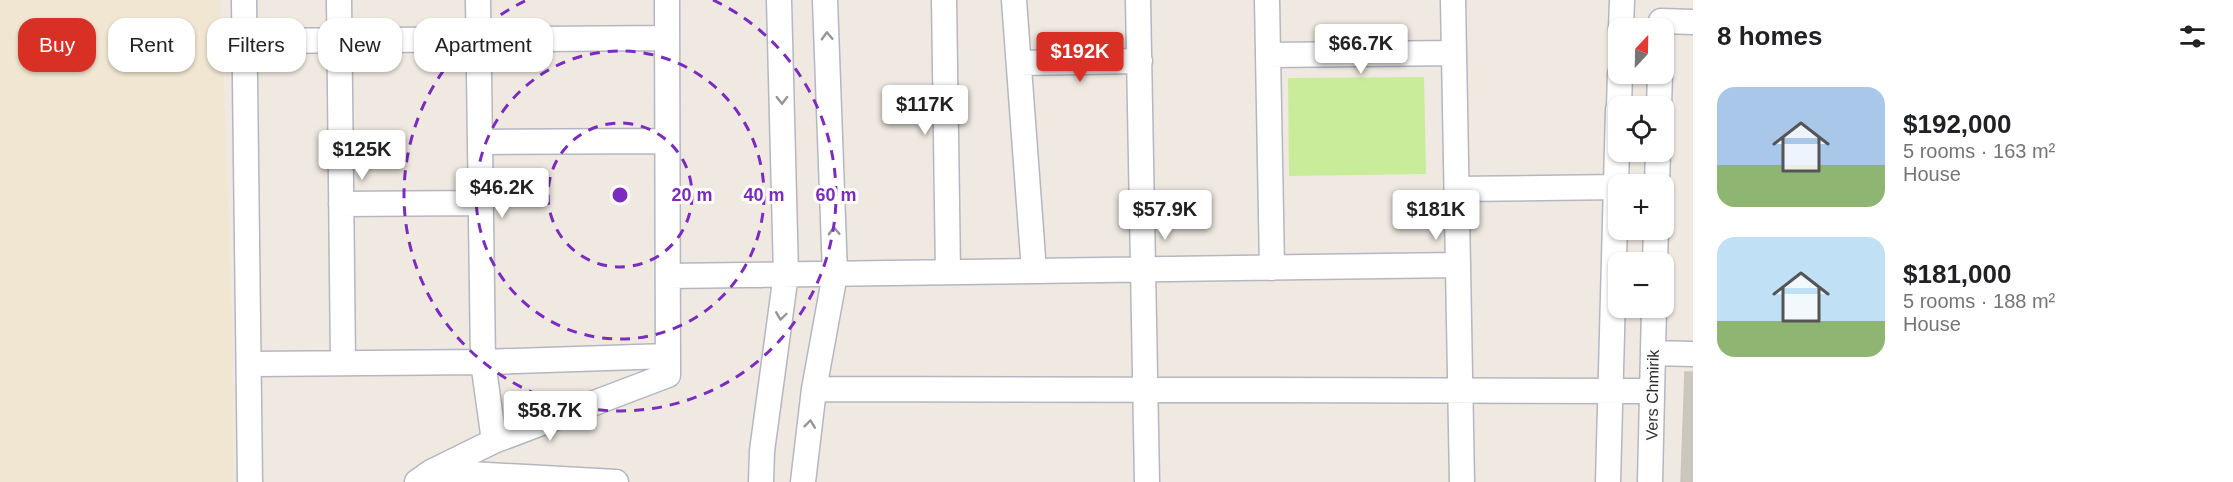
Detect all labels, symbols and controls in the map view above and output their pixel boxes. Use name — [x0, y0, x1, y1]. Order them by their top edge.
chip: Buy — [18, 18, 96, 72]
chip: Rent — [108, 18, 195, 72]
chip: Filters — [207, 18, 306, 72]
chip: New — [318, 18, 402, 72]
chip: Apartment — [414, 18, 553, 72]
north arrow — [1608, 18, 1674, 84]
map controls — [1608, 18, 1674, 318]
icon: filters — [2176, 20, 2209, 53]
text: 8 homes — [1717, 21, 1823, 51]
pin: $66.7K — [1312, 24, 1410, 75]
one-way arrow — [820, 32, 833, 41]
pin: $192K — [1038, 32, 1122, 83]
text: $66.7K — [1329, 32, 1393, 54]
text: $192K — [1051, 40, 1109, 62]
pin: $117K — [883, 85, 967, 136]
text: $117K — [896, 93, 954, 115]
one-way arrow — [775, 96, 788, 105]
button: locate — [1608, 96, 1674, 162]
text: $192,000 — [1903, 109, 2011, 139]
icon: home — [1765, 111, 1837, 183]
pin: $125K — [320, 130, 404, 181]
text: $125K — [333, 138, 391, 160]
text: 5 rooms · 163 m² — [1903, 140, 2055, 162]
text: House — [1903, 163, 1961, 185]
pin: $46.2K — [453, 168, 551, 219]
button: + — [1608, 174, 1674, 240]
text: $46.2K — [470, 176, 534, 198]
centre of rings — [610, 185, 630, 205]
text: 20 m — [671, 185, 713, 205]
text: 40 m — [743, 185, 785, 205]
text: 60 m — [815, 185, 857, 205]
pin: $57.9K — [1116, 190, 1214, 241]
pin: $181K — [1394, 190, 1478, 241]
text: $57.9K — [1133, 198, 1197, 220]
text: $181K — [1407, 198, 1465, 220]
one-way arrow — [828, 227, 840, 236]
button: − — [1608, 252, 1674, 318]
text: $181,000 — [1903, 259, 2011, 289]
icon: home — [1765, 261, 1837, 333]
text: 5 rooms · 188 m² — [1903, 290, 2055, 312]
one-way arrow — [775, 311, 787, 321]
text: House — [1903, 313, 1961, 335]
street label: Vers Chmirik — [1643, 349, 1662, 440]
pin: $58.7K — [501, 391, 599, 442]
text: $58.7K — [518, 399, 582, 421]
one-way arrow — [803, 419, 816, 428]

